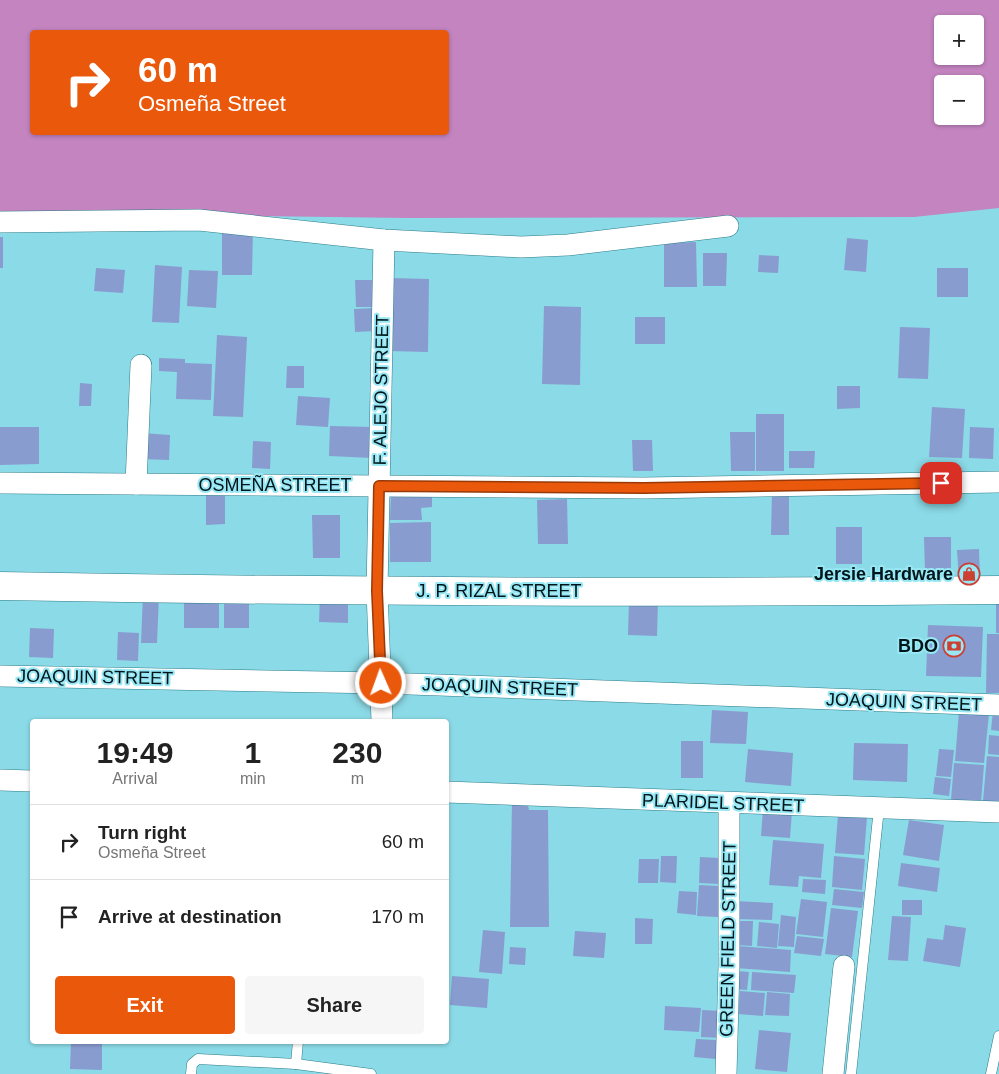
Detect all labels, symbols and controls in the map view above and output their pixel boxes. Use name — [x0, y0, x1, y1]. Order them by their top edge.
map controls — [934, 15, 984, 125]
button: + — [934, 15, 984, 65]
icon: right — [55, 50, 120, 115]
text: 60 m — [138, 50, 218, 89]
button: − — [934, 75, 984, 125]
text: Osmeña Street — [138, 91, 286, 116]
street label: F. ALEJO STREET — [370, 314, 392, 466]
pin — [920, 462, 962, 504]
icon: arrive — [927, 469, 955, 497]
street label: OSMEÑA STREET — [198, 474, 352, 495]
shop icon: Jersie Hardware — [957, 562, 981, 586]
place label: Jersie Hardware — [814, 564, 953, 584]
street label: J. P. RIZAL STREET — [416, 581, 582, 601]
bank icon: BDO — [942, 634, 966, 658]
place label: BDO — [898, 636, 938, 656]
position arrow — [354, 656, 406, 708]
street label: JOAQUIN STREET — [17, 666, 173, 688]
street label: JOAQUIN STREET — [422, 674, 578, 700]
street label: JOAQUIN STREET — [826, 689, 982, 715]
text: 19:49 — [97, 736, 173, 769]
text: 1 — [244, 736, 261, 769]
text: 230 — [332, 736, 382, 769]
text: Arrival — [112, 770, 158, 787]
text: min — [240, 770, 266, 787]
text: m — [351, 770, 364, 787]
street label: PLARIDEL STREET — [642, 790, 804, 816]
text: Turn right — [98, 822, 186, 843]
icon: right — [55, 828, 83, 856]
text: 60 m — [382, 831, 424, 852]
street label: GREEN FIELD STREET — [716, 841, 740, 1037]
text: Osmeña Street — [98, 844, 206, 861]
icon: arrive — [55, 903, 83, 931]
text: Arrive at destination — [98, 906, 282, 927]
text: 170 m — [371, 906, 424, 927]
button: Exit — [55, 976, 235, 1034]
button: Share — [245, 976, 424, 1034]

